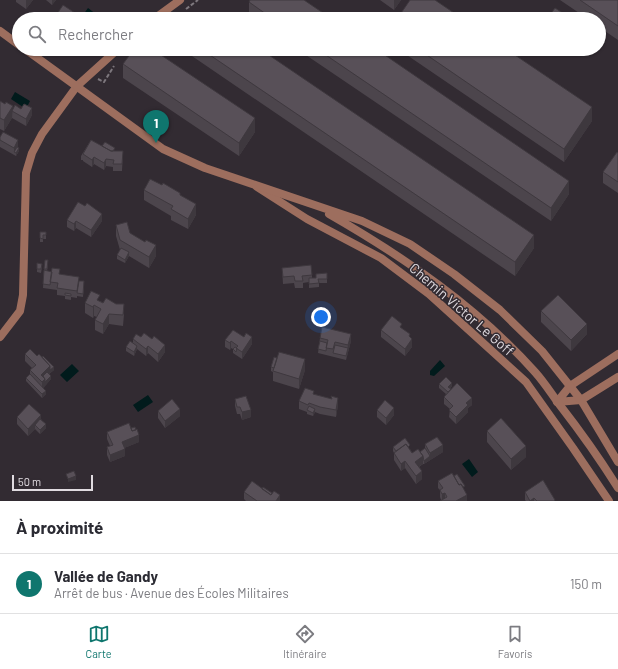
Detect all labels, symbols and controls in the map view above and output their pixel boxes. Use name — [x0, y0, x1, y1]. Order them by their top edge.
search box — [12, 12, 606, 56]
icon: search — [26, 23, 48, 45]
text: Rechercher — [58, 25, 134, 43]
pin: 1 — [143, 110, 169, 143]
street label: Chemin Victor Le Goff — [406, 259, 518, 359]
your location — [311, 307, 331, 327]
scale bar — [12, 473, 93, 492]
text: 50 m — [18, 475, 41, 488]
text: À proximité — [16, 517, 103, 537]
text: Vallée de Gandy — [54, 567, 158, 585]
text: 1 — [27, 576, 31, 592]
text: 150 m — [570, 576, 602, 592]
text: Arrêt de bus · Avenue des Écoles Militaires — [54, 585, 289, 601]
tab: Carte — [86, 623, 112, 660]
tab: Itinéraire — [283, 623, 327, 660]
tab: Favoris — [498, 623, 532, 660]

